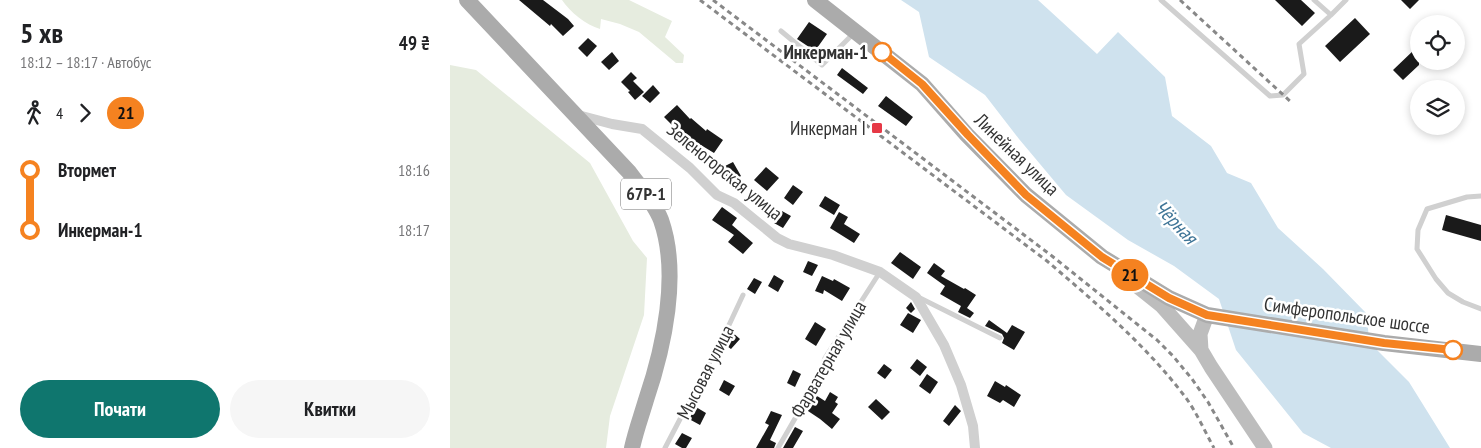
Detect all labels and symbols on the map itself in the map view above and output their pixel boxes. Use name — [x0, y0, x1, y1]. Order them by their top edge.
place label: Инкерман-1 — [783, 40, 868, 64]
marker: Инкерман-1 — [872, 42, 892, 62]
street label: Линейная улица — [969, 107, 1064, 200]
place label: Инкерман I — [790, 116, 866, 140]
street label: Зеленогорская улица — [662, 117, 788, 225]
marker: Инкерман I — [870, 121, 884, 135]
road number: 67Р-1 — [621, 178, 671, 210]
water label: Чёрная — [1149, 195, 1205, 251]
line badge: 21 — [1108, 259, 1152, 291]
street label: Симферопольское шоссе — [1263, 291, 1432, 339]
street label: Фарватерная улица — [785, 296, 871, 422]
street label: Мысовая улица — [671, 321, 739, 423]
unlabelled marker — [1443, 340, 1463, 360]

